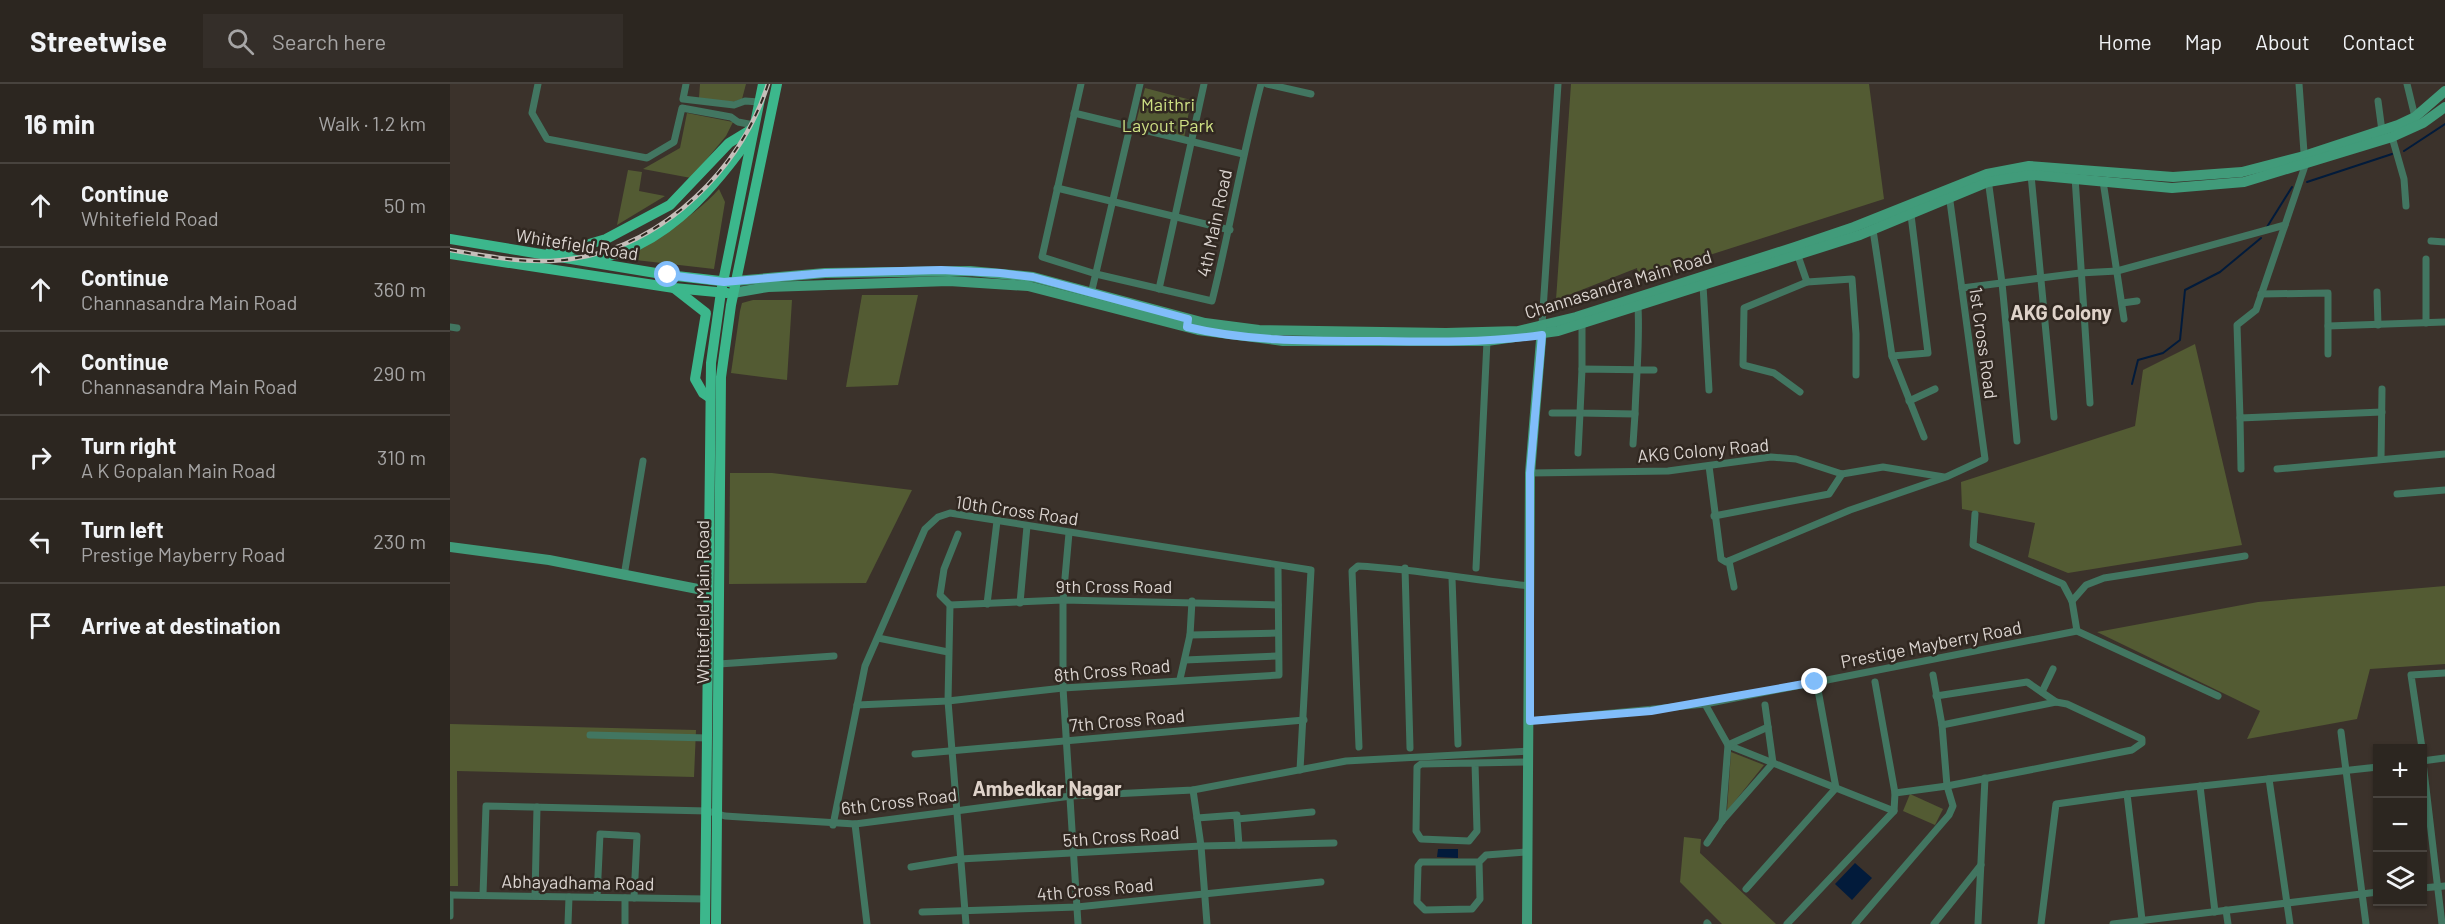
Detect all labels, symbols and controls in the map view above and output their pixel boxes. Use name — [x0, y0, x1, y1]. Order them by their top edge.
search box — [203, 14, 623, 68]
text: Streetwise — [30, 24, 167, 58]
icon: search — [224, 25, 257, 58]
text: Search here — [272, 28, 386, 54]
text: Home — [2098, 29, 2152, 54]
text: Map — [2185, 29, 2222, 54]
text: About — [2255, 29, 2310, 54]
text: Contact — [2343, 29, 2415, 54]
park label: Maithri Layout Park — [1122, 93, 1214, 136]
text: 16 min — [24, 108, 95, 139]
text: Walk · 1.2 km — [319, 111, 426, 135]
street label: 4th Main Road — [1192, 167, 1236, 279]
text: Continue — [81, 180, 169, 206]
icon: ahead — [24, 189, 57, 222]
text: 50 m — [384, 193, 426, 217]
text: Whitefield Road — [81, 206, 219, 230]
street label: Whitefield Road — [514, 223, 640, 265]
street label: Channasandra Main Road — [1522, 245, 1714, 323]
route start — [654, 261, 680, 287]
text: Continue — [81, 264, 169, 290]
icon: ahead — [24, 273, 57, 306]
text: 360 m — [374, 277, 426, 301]
street label: 1st Cross Road — [1965, 286, 2003, 400]
text: Channasandra Main Road — [81, 290, 297, 314]
district label: AKG Colony — [2010, 300, 2112, 324]
text: Continue — [81, 348, 169, 374]
icon: ahead — [24, 357, 57, 390]
text: 290 m — [373, 361, 426, 385]
text: Channasandra Main Road — [81, 374, 297, 398]
text: Turn right — [81, 432, 176, 458]
street label: AKG Colony Road — [1636, 433, 1770, 467]
icon: right — [24, 441, 57, 474]
text: 310 m — [377, 445, 426, 469]
text: A K Gopalan Main Road — [81, 458, 276, 482]
street label: 10th Cross Road — [954, 490, 1080, 530]
text: Turn left — [81, 516, 164, 542]
street label: Whitefield Main Road — [691, 520, 713, 684]
icon: left — [24, 525, 57, 558]
text: 230 m — [373, 529, 426, 553]
text: Prestige Mayberry Road — [81, 542, 285, 566]
street label: 9th Cross Road — [1056, 575, 1172, 597]
icon: arrive — [24, 609, 57, 642]
text: Arrive at destination — [81, 612, 280, 638]
street label: Prestige Mayberry Road — [1839, 616, 2023, 672]
street label: 8th Cross Road — [1053, 654, 1171, 686]
route end — [1801, 668, 1827, 694]
street label: 7th Cross Road — [1068, 704, 1186, 736]
map controls — [2373, 744, 2427, 906]
button: + — [2373, 744, 2427, 798]
district label: Ambedkar Nagar — [972, 776, 1122, 800]
street label: 6th Cross Road — [840, 783, 958, 819]
button: − — [2373, 798, 2427, 852]
street label: 5th Cross Road — [1062, 821, 1180, 851]
button: layers — [2373, 852, 2427, 906]
street label: Abhayadhama Road — [501, 870, 655, 894]
street label: 4th Cross Road — [1036, 873, 1154, 905]

